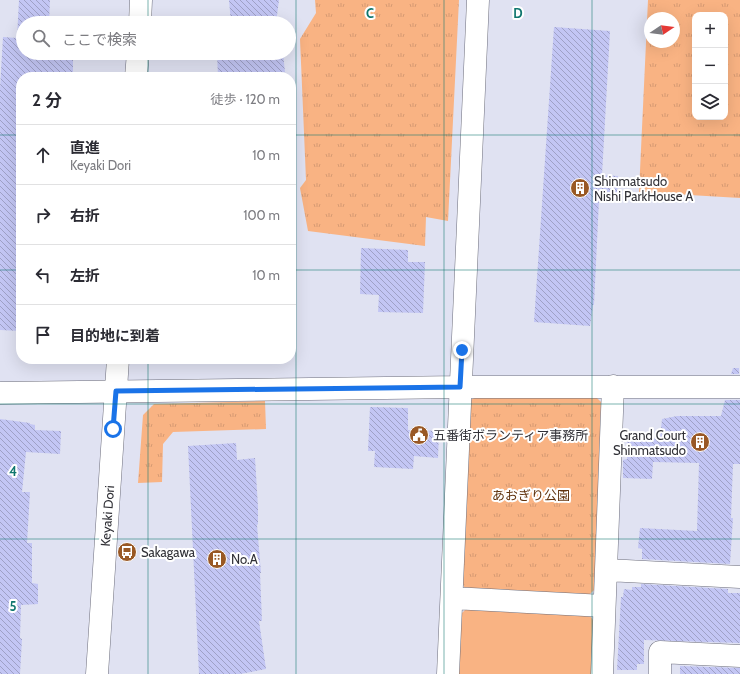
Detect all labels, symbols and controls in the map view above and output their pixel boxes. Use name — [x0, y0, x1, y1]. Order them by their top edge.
text: C — [366, 5, 374, 21]
text: D — [513, 5, 523, 21]
north arrow — [644, 12, 680, 48]
map controls — [692, 12, 728, 120]
button: + — [692, 12, 728, 48]
search box — [16, 16, 296, 60]
icon: search — [30, 27, 52, 49]
text: ここで検索 — [62, 31, 137, 49]
button: − — [692, 48, 728, 84]
button: layers — [692, 84, 728, 120]
text: 2 分 — [32, 90, 62, 110]
text: 徒歩 · 120 m — [211, 91, 280, 107]
text: 直進 — [70, 139, 100, 157]
icon: ahead — [32, 144, 54, 166]
text: 10 m — [252, 147, 280, 163]
text: Keyaki Dori — [70, 157, 131, 173]
place label: Shinmatsudo Nishi ParkHouse A — [594, 173, 693, 204]
building icon: Shinmatsudo Nishi ParkHouse A — [569, 177, 591, 199]
icon: right — [32, 204, 54, 226]
text: 右折 — [70, 207, 100, 225]
text: 100 m — [243, 207, 280, 223]
icon: left — [32, 264, 54, 286]
text: 左折 — [70, 267, 100, 285]
text: 10 m — [252, 267, 280, 283]
icon: arrive — [32, 324, 54, 346]
text: 目的地に到着 — [70, 327, 160, 345]
route end — [453, 341, 471, 359]
route start — [104, 420, 122, 438]
public building icon: 五番街ボランティア事務所 — [408, 424, 430, 446]
place label: 五番街ボランティア事務所 — [433, 427, 588, 443]
place label: Grand Court Shinmatsudo — [613, 427, 687, 458]
building icon: Grand Court Shinmatsudo — [689, 431, 711, 453]
text: 4 — [9, 463, 17, 479]
street label: Keyaki Dori — [97, 485, 117, 547]
park label: あおぎり公園 — [492, 487, 570, 503]
bus stop icon: Sakagawa — [116, 541, 138, 563]
place label: Sakagawa — [141, 544, 196, 560]
building icon: No.A — [206, 548, 228, 570]
place label: No.A — [231, 551, 258, 567]
text: 5 — [10, 598, 17, 614]

